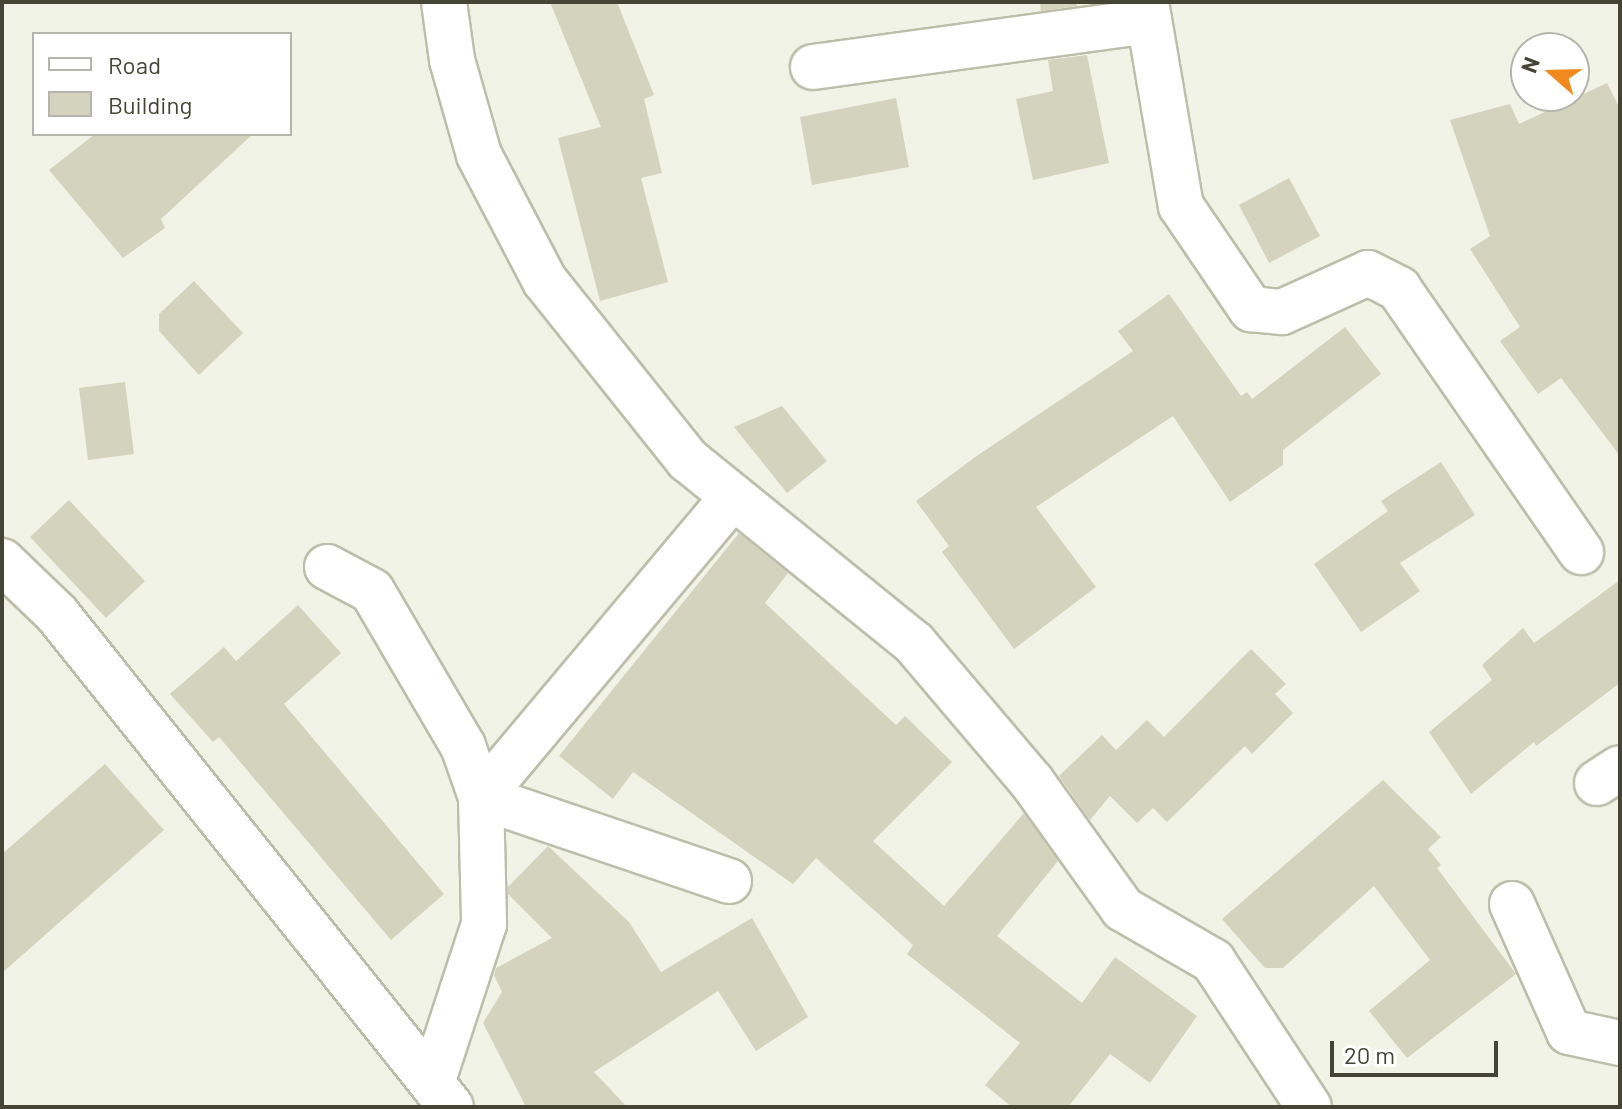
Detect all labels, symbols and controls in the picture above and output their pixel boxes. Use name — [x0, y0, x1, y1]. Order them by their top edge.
legend — [32, 32, 292, 136]
north arrow — [1510, 32, 1590, 112]
text: Road — [108, 50, 161, 79]
text: N — [1515, 53, 1544, 76]
text: Building — [108, 90, 192, 119]
scale bar — [1334, 1025, 1502, 1075]
text: 20 m — [1344, 1040, 1395, 1069]

